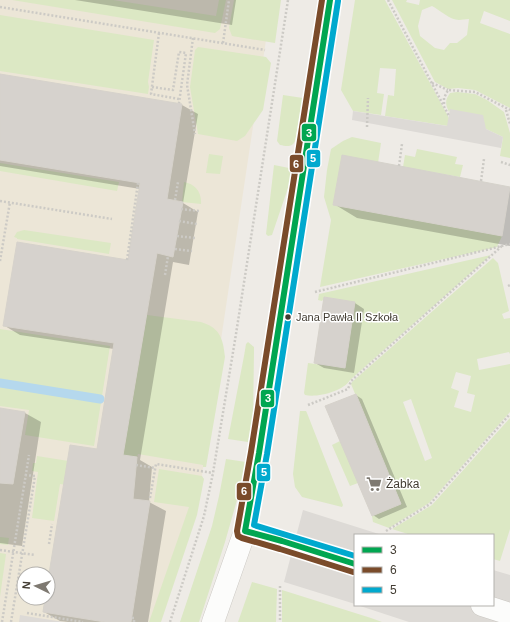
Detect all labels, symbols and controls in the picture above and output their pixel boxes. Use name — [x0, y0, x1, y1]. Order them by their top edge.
line badge: 3 — [301, 123, 317, 142]
text: 3 — [306, 127, 312, 139]
line badge: 5 — [306, 149, 321, 168]
text: 5 — [310, 152, 316, 164]
line badge: 6 — [289, 154, 304, 173]
text: 6 — [293, 158, 299, 170]
place label: Jana Pawła II Szkoła — [296, 311, 399, 323]
marker: Jana Pawła II Szkoła — [283, 312, 293, 322]
line badge: 3 — [260, 389, 275, 408]
text: 3 — [265, 392, 271, 404]
line badge: 5 — [256, 463, 271, 482]
text: 5 — [261, 466, 267, 478]
supermarket icon: Żabka — [365, 475, 383, 493]
place label: Żabka — [386, 477, 420, 491]
line badge: 6 — [236, 482, 252, 501]
text: 6 — [241, 485, 247, 497]
legend — [354, 534, 494, 606]
text: 3 — [390, 543, 397, 557]
text: 6 — [390, 563, 397, 577]
north arrow — [16, 566, 56, 606]
text: N — [20, 581, 32, 590]
text: 5 — [390, 583, 397, 597]

